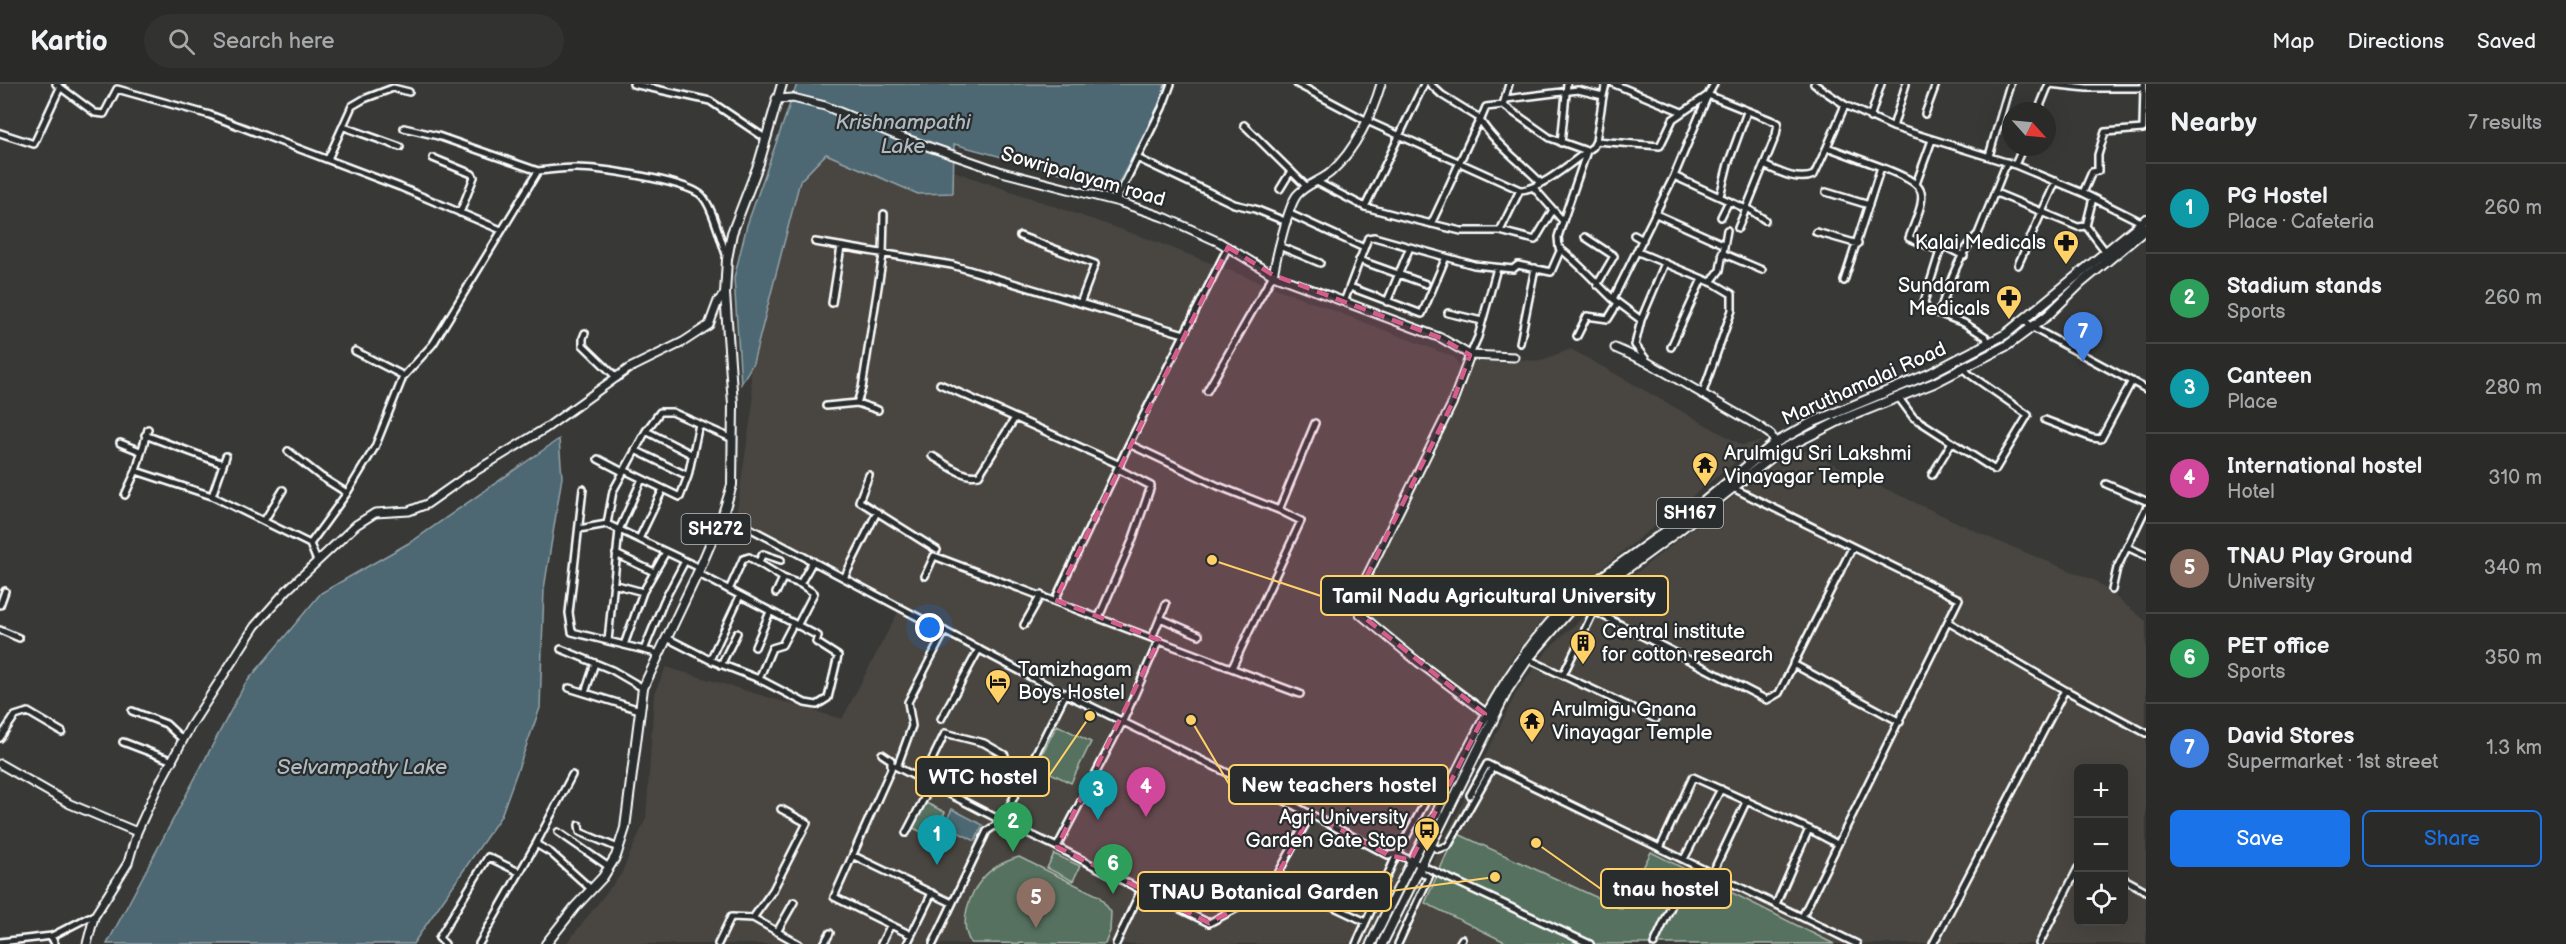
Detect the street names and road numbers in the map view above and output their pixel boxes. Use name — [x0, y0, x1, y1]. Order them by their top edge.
street label: Sowripalayam road — [998, 142, 1168, 212]
street label: Maruthamalai Road — [1778, 337, 1950, 431]
road number: SH167 — [1657, 498, 1723, 528]
road number: SH272 — [682, 514, 750, 544]

